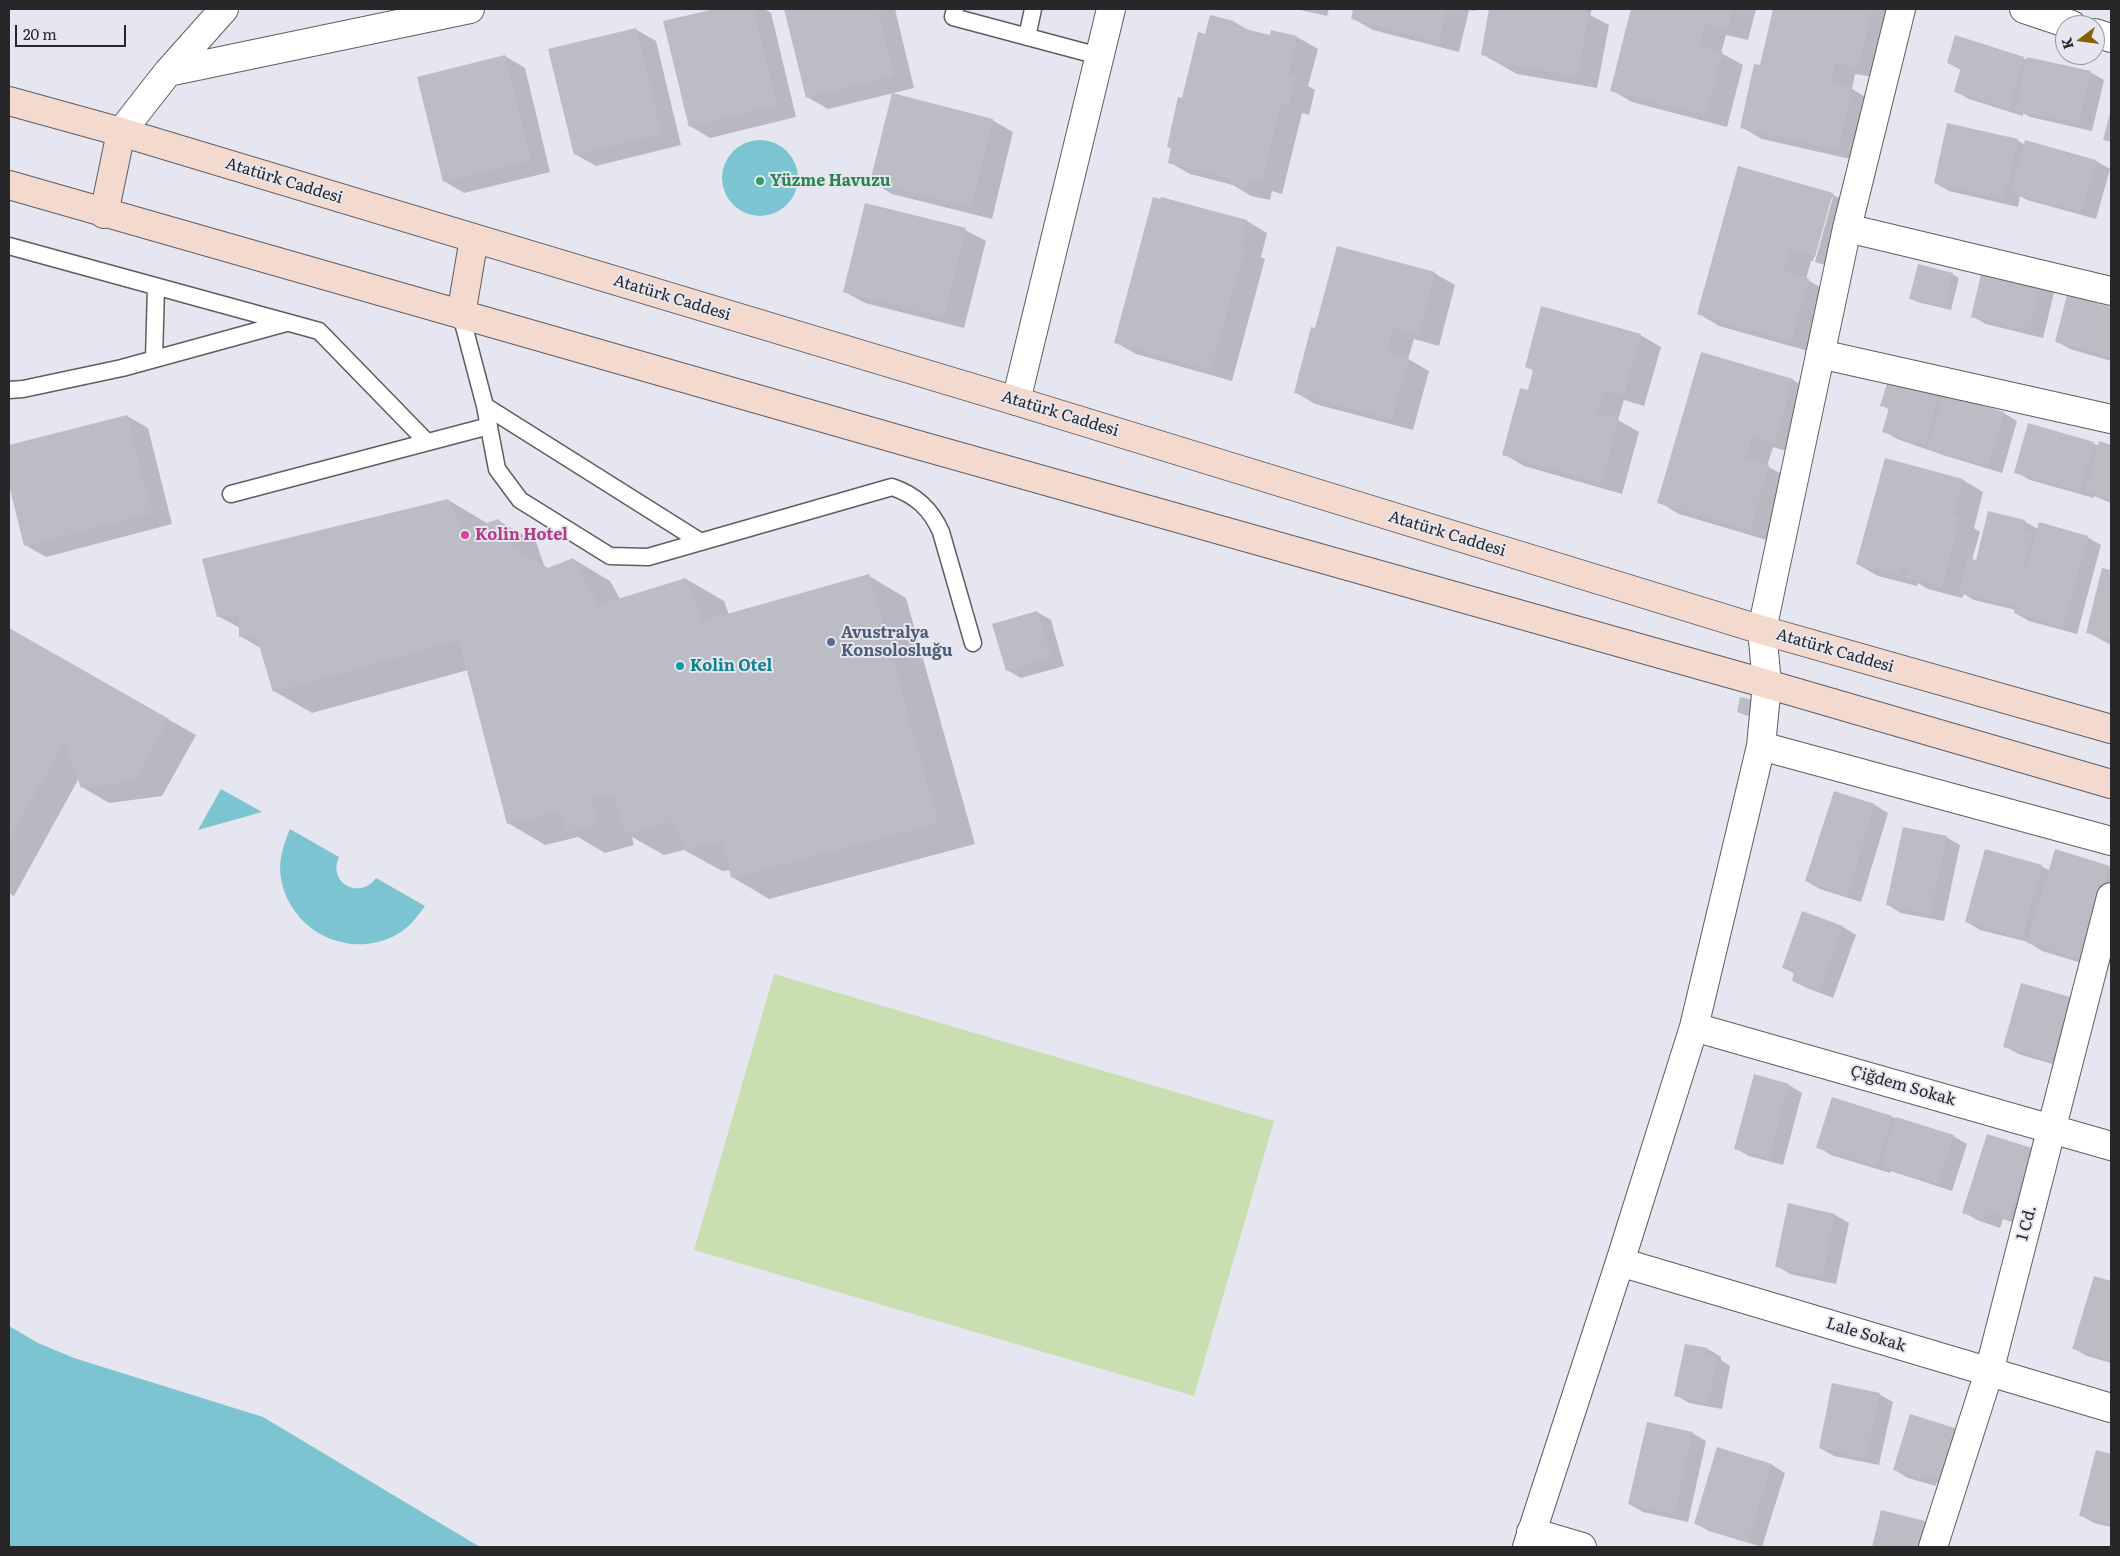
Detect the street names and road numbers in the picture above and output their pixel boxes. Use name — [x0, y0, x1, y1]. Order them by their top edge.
street label: Atatürk Caddesi — [223, 154, 345, 208]
street label: Atatürk Caddesi — [611, 271, 733, 325]
street label: Atatürk Caddesi — [999, 387, 1121, 441]
street label: Atatürk Caddesi — [1386, 507, 1508, 561]
street label: Atatürk Caddesi — [1774, 625, 1896, 677]
street label: Çiğdem Sokak — [1848, 1062, 1958, 1110]
street label: 1 Cd. — [2013, 1203, 2041, 1243]
street label: Lale Sokak — [1824, 1314, 1908, 1356]

